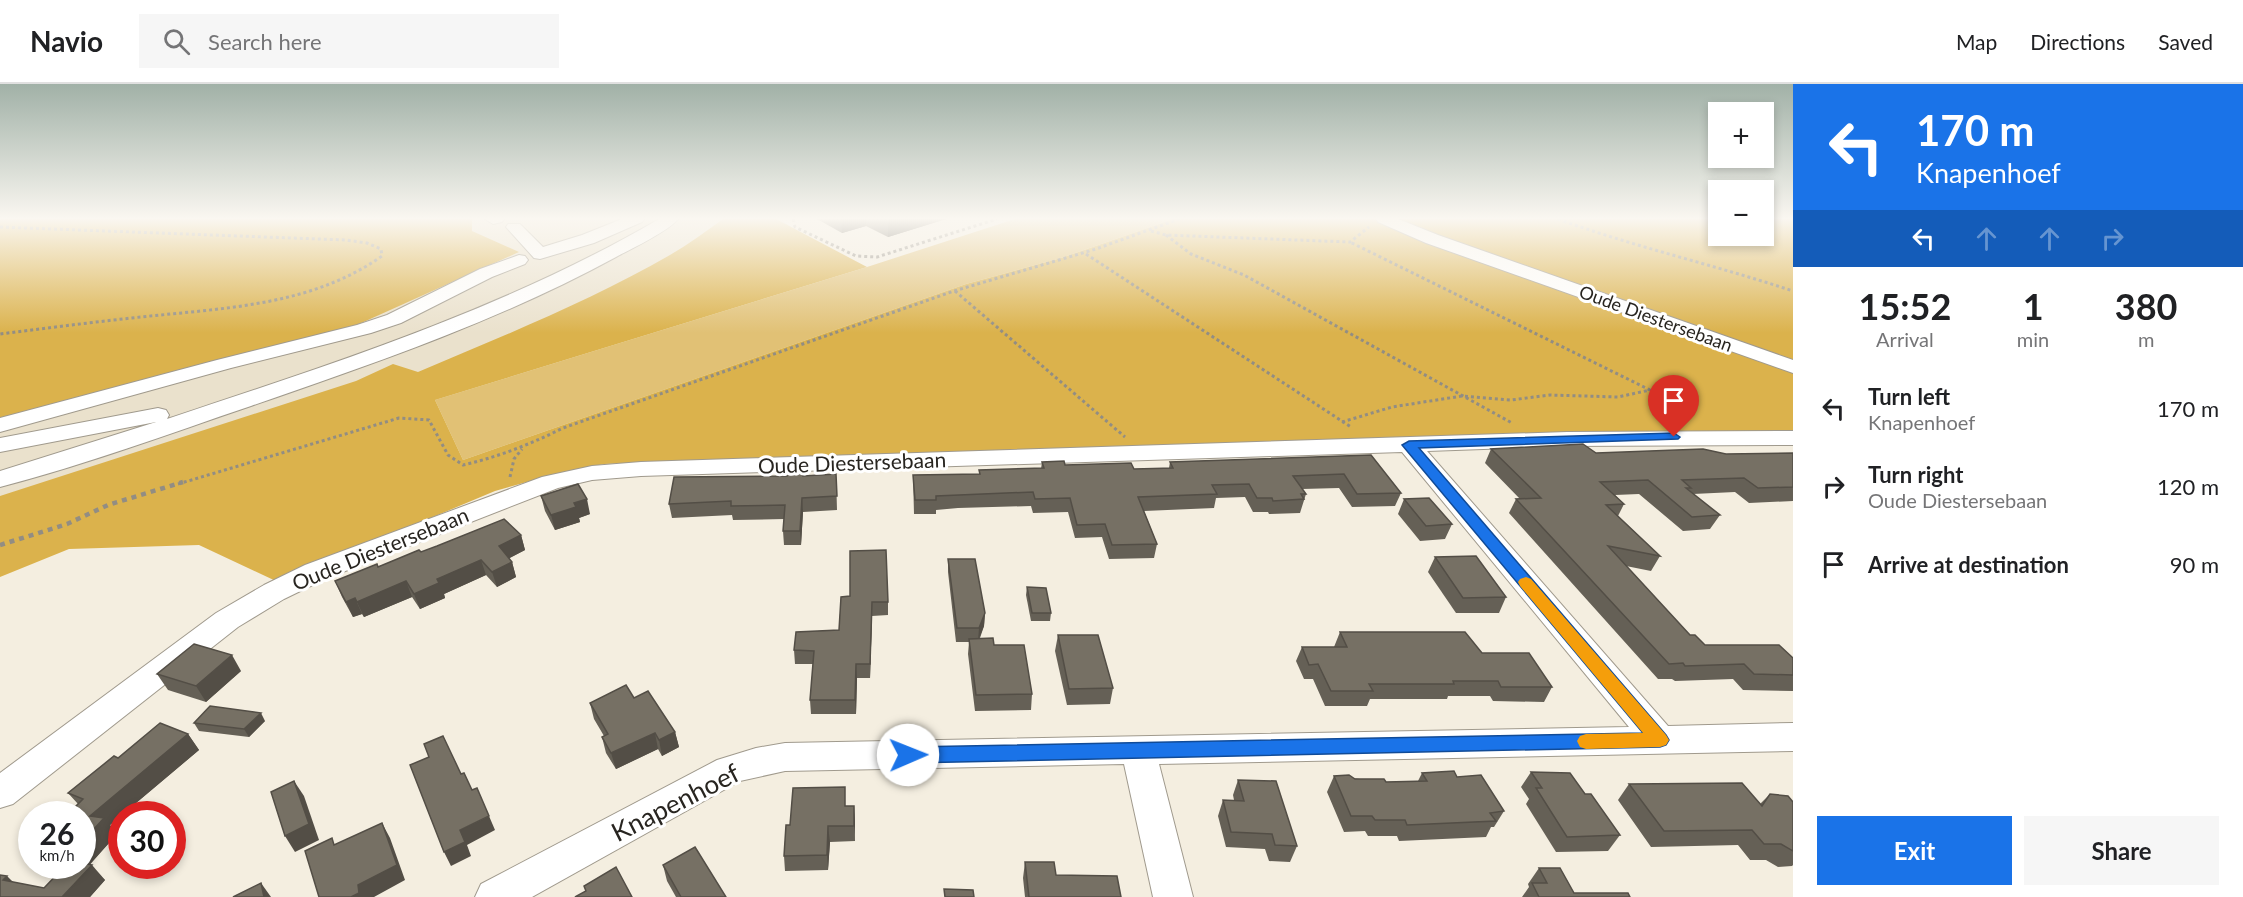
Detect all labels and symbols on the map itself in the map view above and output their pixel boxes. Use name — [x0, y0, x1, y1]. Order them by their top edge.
street label: Oude Diestersebaan — [1576, 280, 1736, 356]
pin — [1648, 375, 1699, 437]
street label: Oude Diestersebaan — [757, 446, 947, 478]
street label: Oude Diestersebaan — [288, 501, 472, 595]
position arrow — [876, 723, 940, 787]
street label: Knapenhoef — [606, 756, 744, 848]
speed limit sign: 30 — [108, 801, 186, 879]

